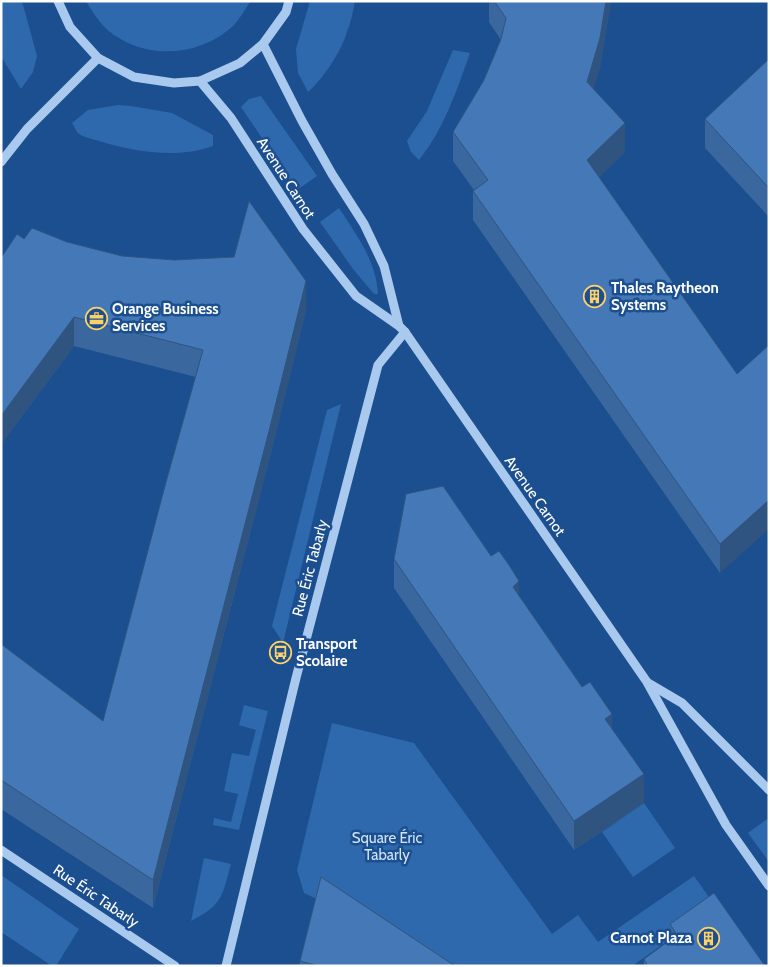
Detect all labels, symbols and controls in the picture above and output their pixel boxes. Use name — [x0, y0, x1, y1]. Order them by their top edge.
street label: Avenue Carnot — [253, 134, 319, 222]
place label: Thales Raytheon Systems — [611, 279, 719, 314]
building icon: Thales Raytheon Systems — [583, 285, 607, 309]
place label: Orange Business Services — [112, 300, 219, 335]
office icon: Orange Business Services — [84, 306, 108, 330]
street label: Avenue Carnot — [501, 452, 569, 540]
street label: Rue Éric Tabarly — [287, 517, 332, 618]
place label: Transport Scolaire — [296, 635, 357, 670]
bus stop icon: Transport Scolaire — [268, 641, 292, 665]
park label: Square Éric Tabarly — [352, 828, 423, 864]
street label: Rue Éric Tabarly — [50, 860, 143, 932]
building icon: Carnot Plaza — [696, 926, 720, 950]
place label: Carnot Plaza — [610, 929, 693, 947]

